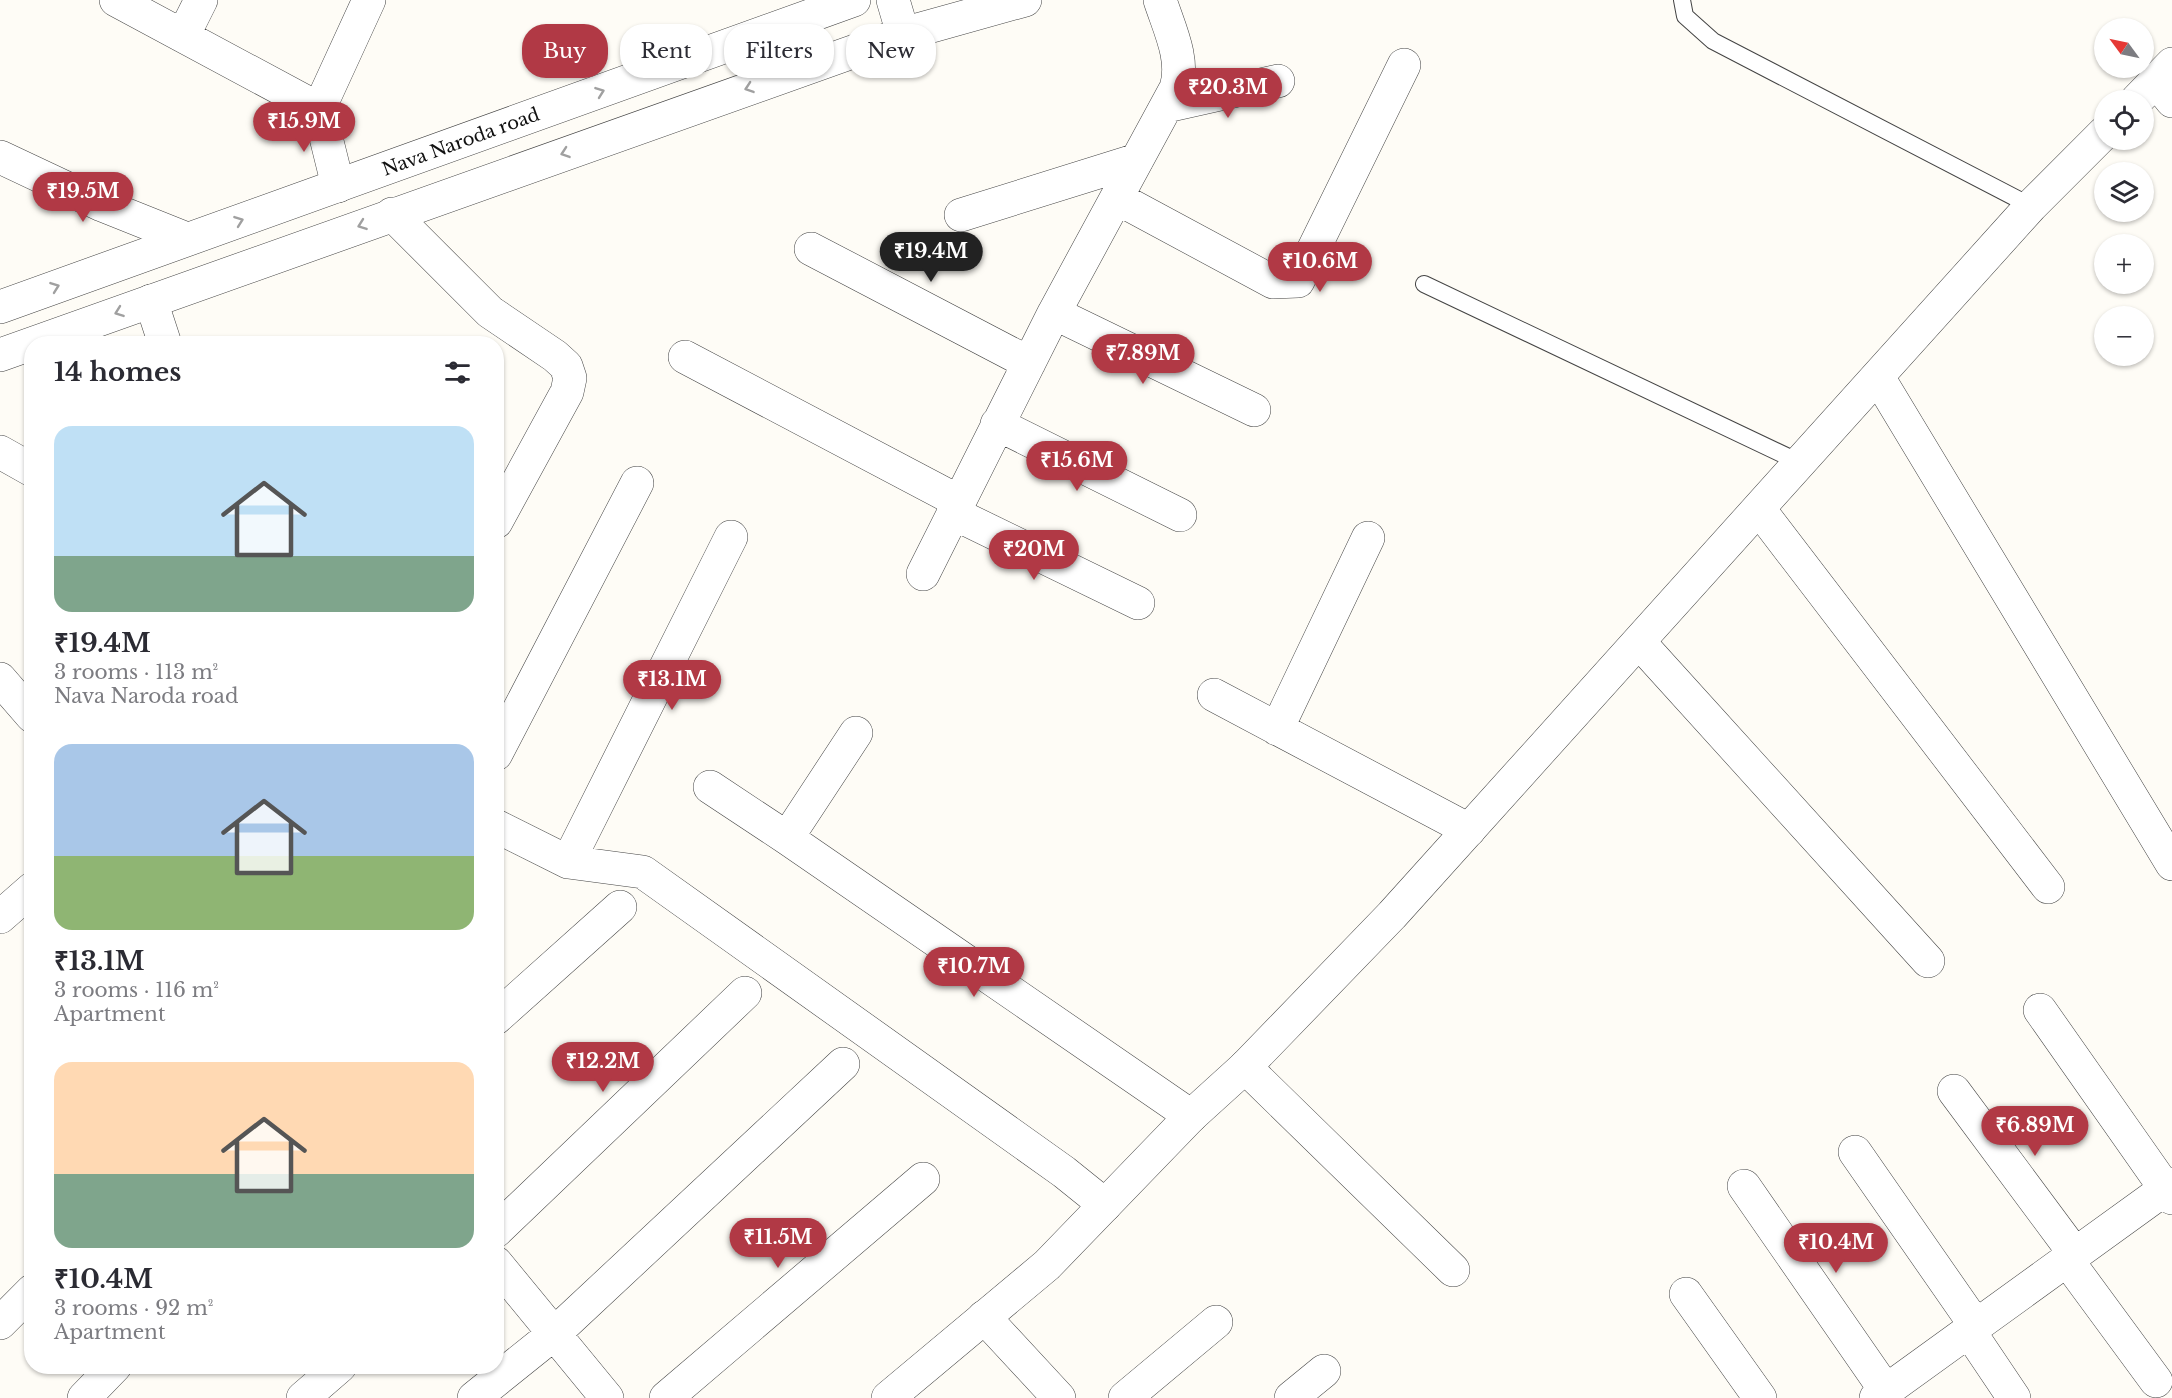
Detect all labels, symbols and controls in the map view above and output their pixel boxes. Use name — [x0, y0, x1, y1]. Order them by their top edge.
north arrow — [2094, 18, 2154, 78]
map controls — [2094, 18, 2154, 366]
chip: Buy — [522, 24, 608, 78]
chip: Rent — [620, 24, 712, 78]
chip: Filters — [724, 24, 834, 78]
chip: New — [846, 24, 936, 78]
pin: ₹20.3M — [1179, 68, 1277, 119]
text: ₹20.3M — [1188, 75, 1268, 99]
one-way arrow — [744, 80, 755, 93]
one-way arrow — [594, 86, 605, 99]
button: locate — [2094, 90, 2154, 150]
pin: ₹15.9M — [255, 102, 353, 153]
street label: Nava Naroda road — [379, 103, 543, 181]
text: ₹15.9M — [267, 109, 341, 133]
one-way arrow — [560, 145, 571, 158]
button: layers — [2094, 162, 2154, 222]
pin: ₹19.5M — [34, 172, 132, 223]
text: ₹19.5M — [46, 179, 120, 203]
one-way arrow — [233, 216, 244, 229]
one-way arrow — [357, 217, 368, 230]
pin: ₹19.4M — [882, 232, 980, 283]
button: + — [2094, 234, 2154, 294]
text: ₹19.4M — [894, 239, 968, 263]
pin: ₹10.6M — [1271, 242, 1369, 293]
text: ₹10.6M — [1282, 249, 1358, 273]
one-way arrow — [49, 281, 60, 294]
one-way arrow — [114, 305, 125, 318]
button: − — [2094, 306, 2154, 366]
pin: ₹7.89M — [1094, 334, 1192, 385]
text: ₹7.89M — [1106, 341, 1180, 365]
text: 14 homes — [54, 356, 181, 388]
icon: filters — [441, 356, 474, 389]
pin: ₹15.6M — [1028, 441, 1126, 492]
text: ₹15.6M — [1040, 448, 1114, 472]
icon: home — [210, 465, 318, 573]
pin: ₹20M — [998, 530, 1070, 581]
text: ₹20M — [1003, 537, 1065, 561]
text: ₹19.4M — [54, 627, 151, 659]
text: 3 rooms · 113 m² — [54, 660, 218, 684]
pin: ₹13.1M — [623, 660, 721, 711]
text: ₹13.1M — [637, 667, 707, 691]
text: Nava Naroda road — [54, 684, 238, 708]
icon: home — [210, 783, 318, 891]
text: ₹13.1M — [54, 945, 145, 977]
pin: ₹10.7M — [925, 947, 1023, 998]
text: ₹10.7M — [937, 954, 1011, 978]
text: 3 rooms · 116 m² — [54, 978, 219, 1002]
text: Apartment — [54, 1002, 165, 1026]
pin: ₹12.2M — [554, 1042, 652, 1093]
text: ₹12.2M — [566, 1049, 640, 1073]
icon: home — [210, 1101, 318, 1209]
pin: ₹6.89M — [1986, 1106, 2084, 1157]
text: ₹6.89M — [1995, 1113, 2075, 1137]
pin: ₹11.5M — [729, 1218, 827, 1269]
pin: ₹10.4M — [1787, 1223, 1885, 1274]
text: ₹11.5M — [744, 1225, 812, 1249]
text: ₹10.4M — [1798, 1230, 1874, 1254]
text: ₹10.4M — [54, 1263, 153, 1295]
text: 3 rooms · 92 m² — [54, 1296, 213, 1320]
text: Apartment — [54, 1320, 165, 1344]

